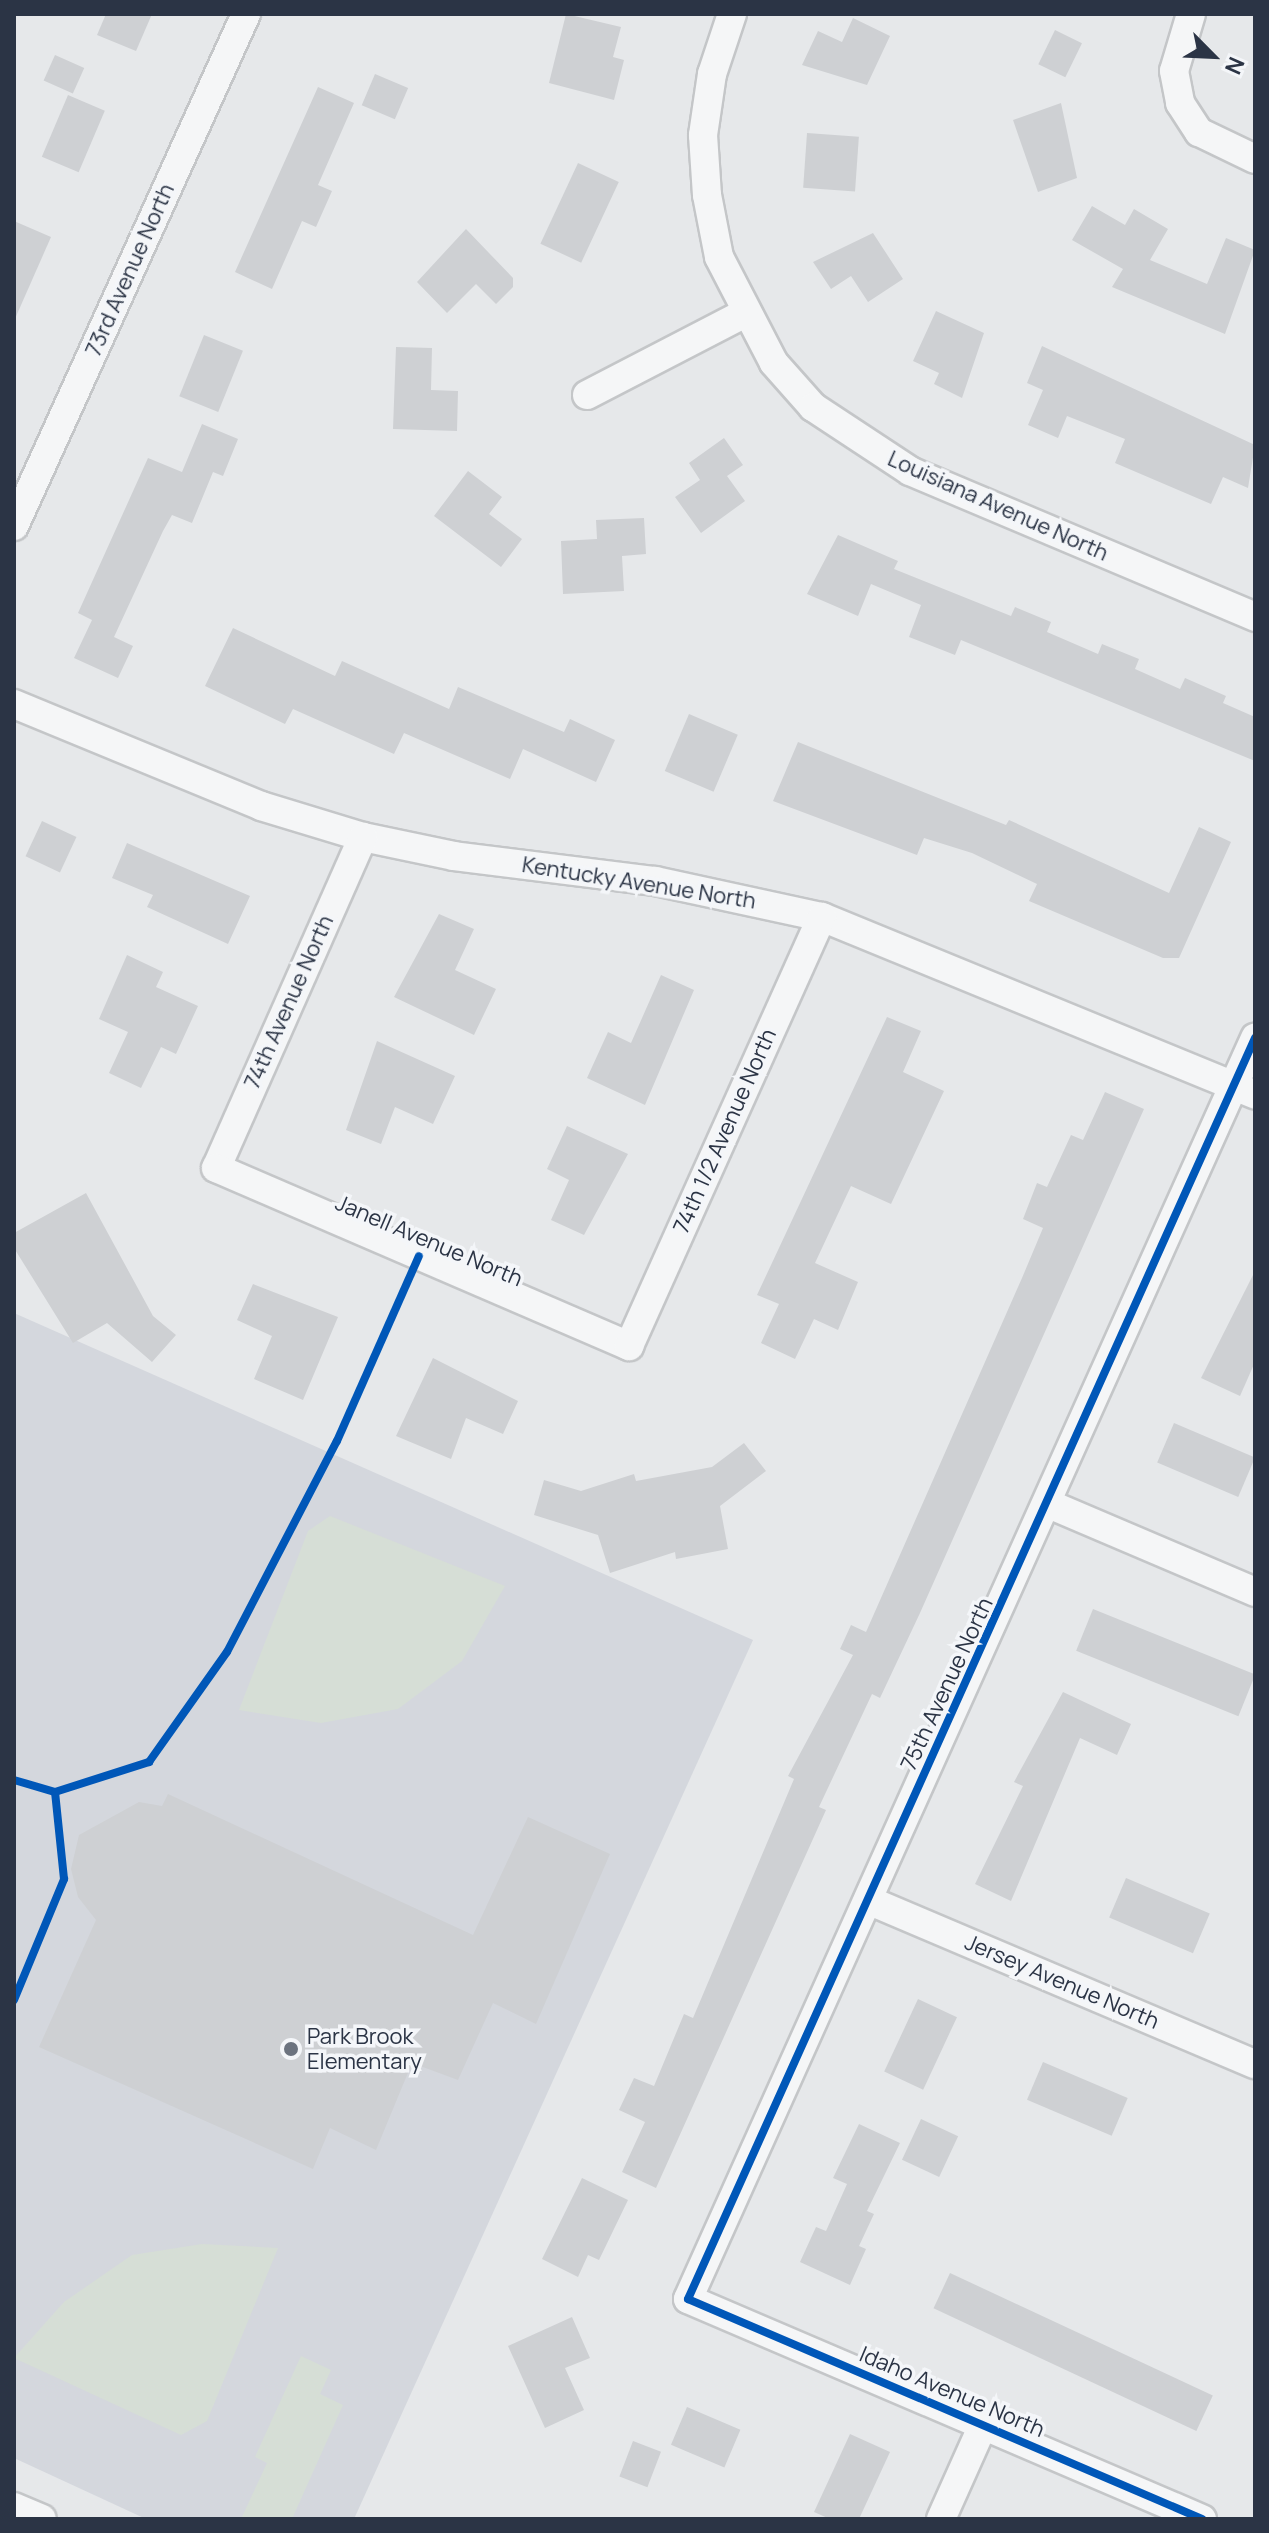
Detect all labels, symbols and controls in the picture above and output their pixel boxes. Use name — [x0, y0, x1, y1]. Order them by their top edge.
north arrow — [1173, 16, 1253, 96]
text: N — [1218, 52, 1252, 79]
street label: 73rd Avenue North — [80, 180, 180, 360]
street label: Louisiana Avenue North — [884, 445, 1112, 567]
street label: Kentucky Avenue North — [520, 851, 758, 915]
street label: 74th Avenue North — [239, 911, 339, 1093]
street label: 74th 1/2 Avenue North — [668, 1025, 782, 1237]
street label: Janell Avenue North — [332, 1190, 526, 1292]
street label: 75th Avenue North — [895, 1593, 999, 1775]
street label: Jersey Avenue North — [961, 1929, 1163, 2035]
place label: Park Brook Elementary — [307, 2023, 422, 2074]
marker: Park Brook Elementary — [282, 2040, 300, 2058]
street label: Idaho Avenue North — [855, 2341, 1049, 2443]

